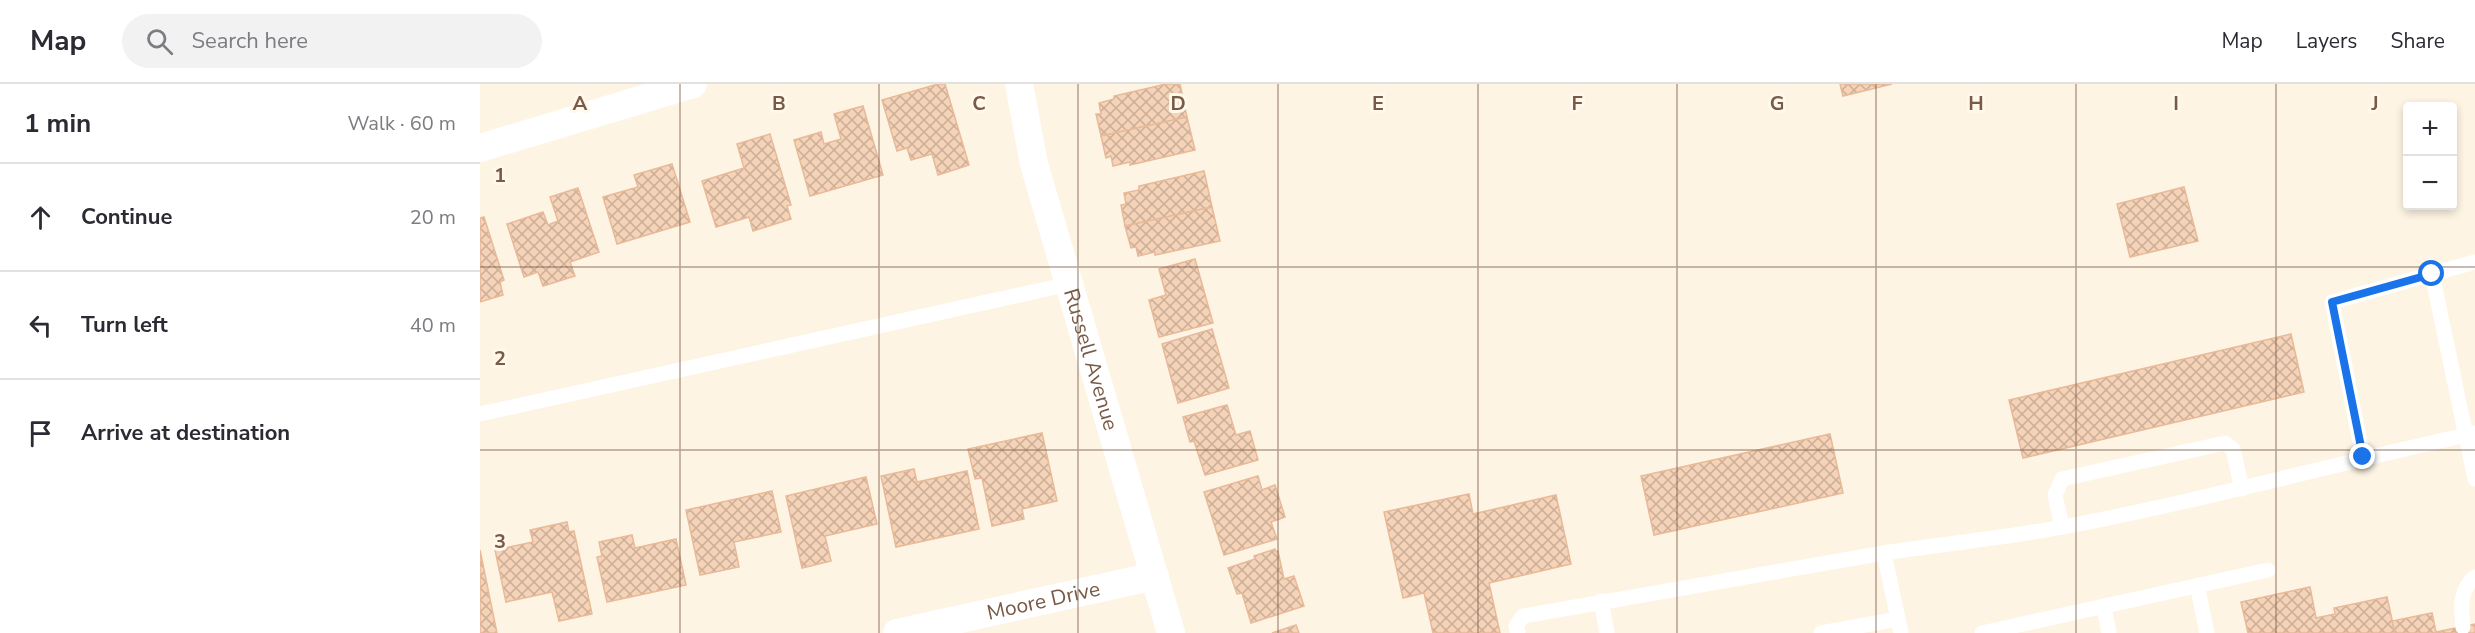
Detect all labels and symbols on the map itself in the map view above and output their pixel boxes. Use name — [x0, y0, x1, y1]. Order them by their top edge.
text: A — [573, 90, 588, 117]
text: B — [772, 90, 786, 117]
text: C — [972, 90, 986, 117]
text: D — [1170, 90, 1186, 117]
text: E — [1372, 90, 1384, 117]
text: F — [1571, 90, 1583, 117]
text: G — [1770, 90, 1784, 117]
text: H — [1968, 90, 1984, 117]
text: I — [2173, 90, 2179, 117]
text: J — [2370, 90, 2379, 117]
text: 1 — [494, 162, 506, 189]
route start — [2418, 260, 2444, 286]
street label: Russell Avenue — [1057, 285, 1125, 434]
text: 2 — [494, 345, 506, 372]
route end — [2349, 443, 2375, 469]
text: 3 — [494, 528, 506, 555]
street label: Moore Drive — [984, 575, 1103, 627]

